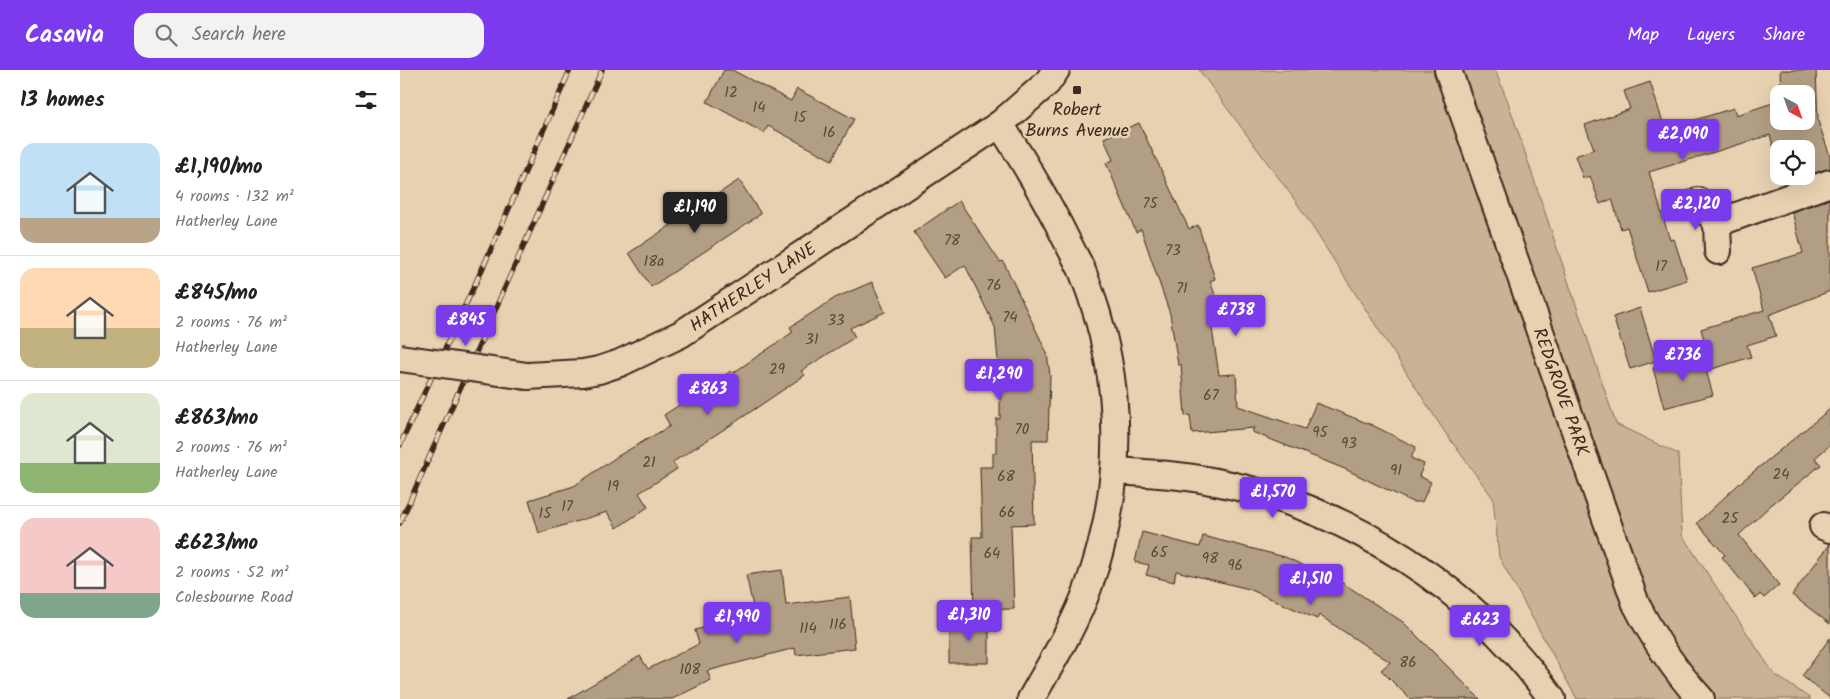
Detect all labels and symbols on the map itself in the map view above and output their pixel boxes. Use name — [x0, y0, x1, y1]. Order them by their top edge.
house number: 12 — [724, 81, 738, 105]
marker: Robert Burns Avenue — [1071, 84, 1083, 96]
north arrow — [1770, 85, 1815, 130]
house number: 14 — [753, 96, 765, 120]
place label: Robert Burns Avenue — [1025, 96, 1129, 146]
house number: 15 — [794, 106, 807, 130]
pin: £2,090 — [1642, 118, 1724, 161]
house number: 16 — [822, 121, 836, 145]
pin: £2,120 — [1655, 189, 1737, 231]
pin: £1,190 — [654, 191, 736, 234]
house number: 75 — [1143, 192, 1158, 216]
house number: 78 — [944, 229, 961, 253]
street label: HATHERLEY LANE — [684, 235, 823, 341]
house number: 73 — [1165, 239, 1181, 263]
house number: 18a — [644, 250, 664, 274]
house number: 17 — [1655, 255, 1668, 279]
house number: 76 — [986, 274, 1002, 298]
house number: 71 — [1176, 277, 1188, 301]
pin: £738 — [1206, 294, 1266, 337]
pin: £845 — [436, 304, 496, 347]
house number: 74 — [1002, 306, 1018, 330]
house number: 33 — [827, 309, 845, 333]
street label: REDGROVE PARK — [1524, 324, 1596, 461]
house number: 31 — [805, 328, 819, 352]
pin: £736 — [1653, 340, 1713, 382]
house number: 29 — [769, 358, 786, 382]
pin: £1,290 — [958, 358, 1040, 401]
pin: £863 — [678, 374, 738, 416]
house number: 67 — [1203, 384, 1220, 408]
house number: 70 — [1015, 418, 1030, 442]
house number: 95 — [1312, 421, 1329, 445]
house number: 93 — [1341, 432, 1357, 456]
house number: 21 — [642, 451, 656, 475]
house number: 91 — [1390, 459, 1402, 483]
house number: 24 — [1773, 463, 1789, 487]
house number: 68 — [997, 465, 1016, 489]
house number: 19 — [607, 475, 620, 499]
pin: £1,570 — [1232, 476, 1314, 519]
house number: 17 — [561, 495, 574, 519]
house number: 66 — [999, 501, 1015, 525]
house number: 15 — [539, 502, 552, 526]
house number: 25 — [1722, 507, 1739, 531]
house number: 65 — [1151, 541, 1168, 565]
house number: 64 — [984, 542, 1000, 566]
house number: 98 — [1202, 547, 1219, 571]
house number: 96 — [1227, 554, 1243, 578]
pin: £1,510 — [1270, 564, 1352, 606]
pin: £1,310 — [928, 600, 1010, 642]
pin: £1,990 — [696, 602, 778, 644]
pin: £623 — [1450, 604, 1510, 647]
house number: 116 — [829, 613, 847, 637]
house number: 114 — [799, 617, 817, 641]
house number: 86 — [1399, 651, 1417, 675]
house number: 108 — [679, 658, 702, 682]

